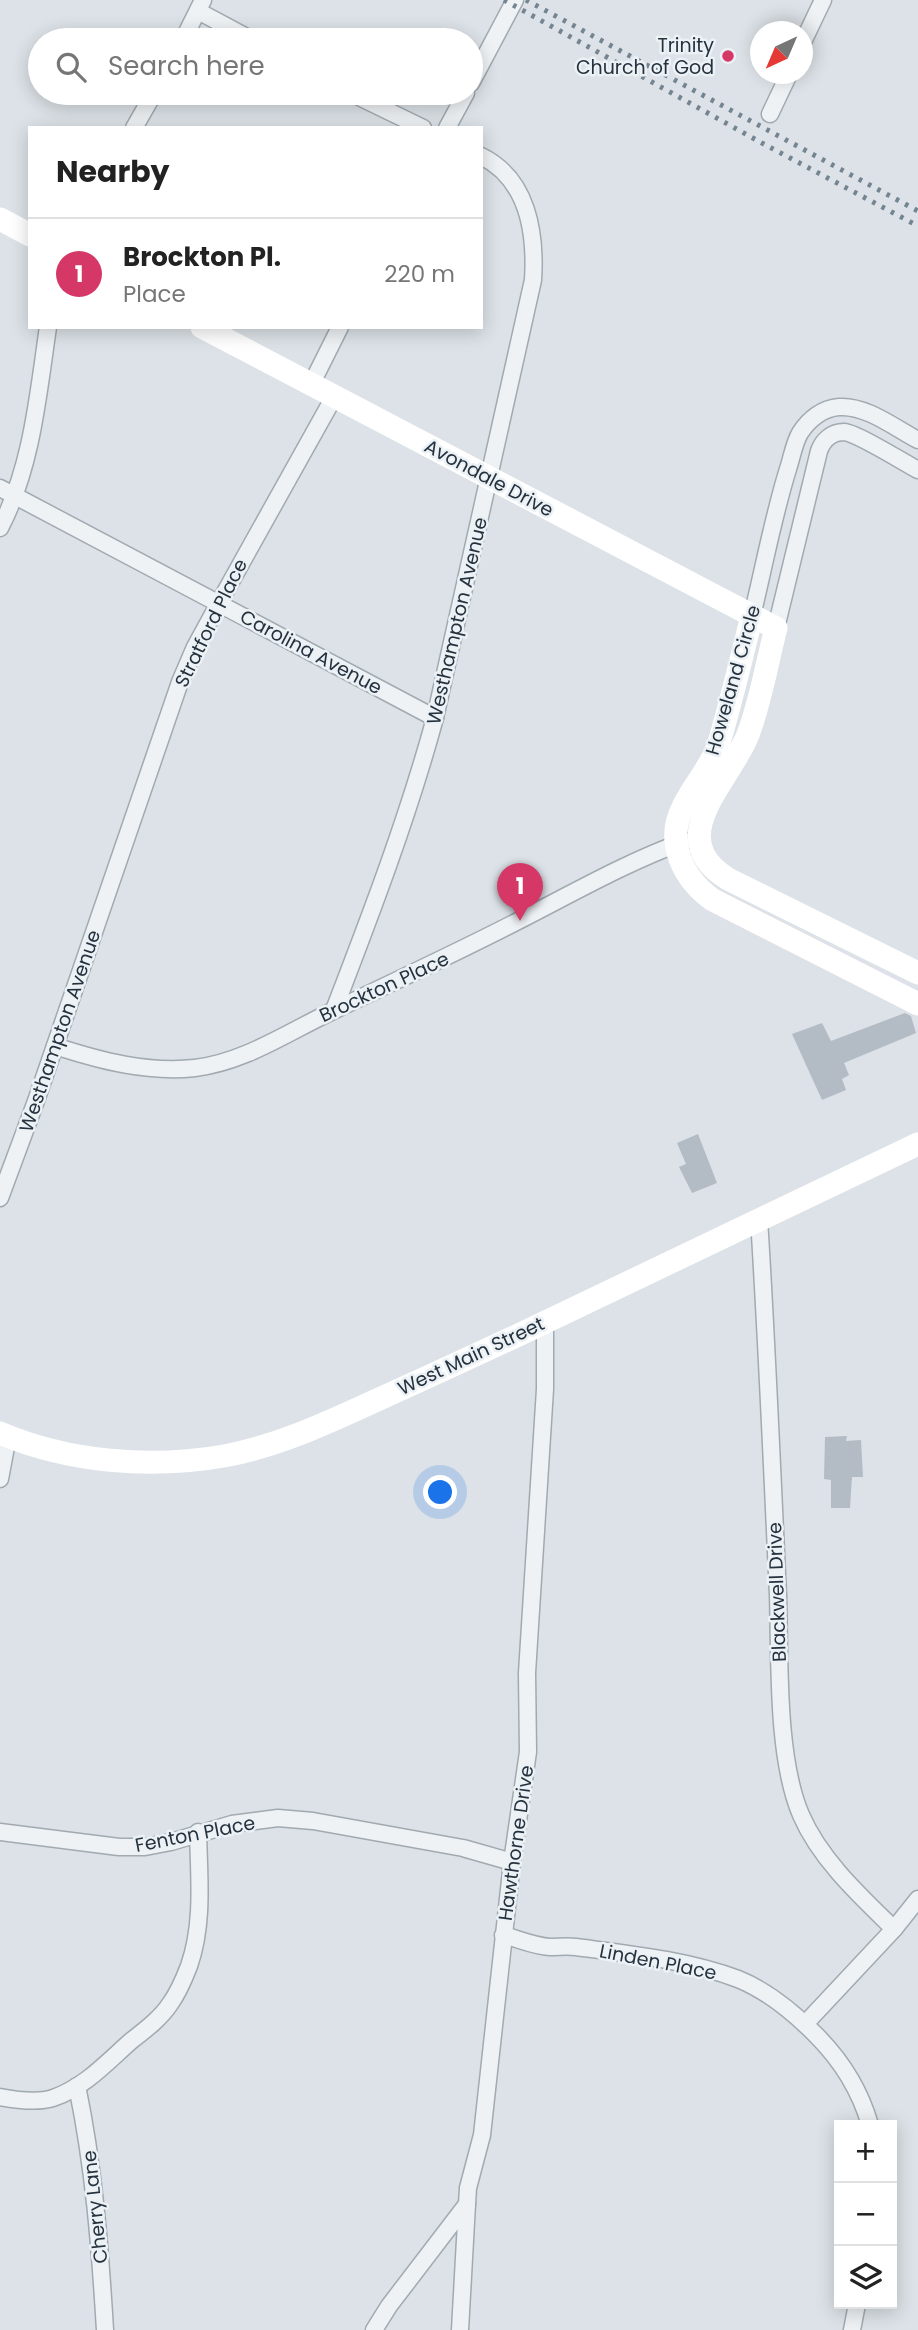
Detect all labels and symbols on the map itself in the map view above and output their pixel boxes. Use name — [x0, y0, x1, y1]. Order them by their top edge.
north arrow — [750, 21, 813, 84]
place label: Trinity Church of God — [576, 32, 714, 81]
marker: Trinity Church of God — [720, 48, 736, 64]
street label: Avondale Drive — [420, 433, 558, 523]
street label: Westhampton Avenue — [420, 515, 494, 727]
street label: Stratford Place — [168, 554, 254, 692]
street label: Howeland Circle — [699, 602, 767, 758]
street label: Carolina Avenue — [235, 603, 387, 701]
pin: 1 — [497, 863, 543, 921]
street label: Westhampton Avenue — [13, 926, 107, 1136]
street label: Brockton Place — [315, 945, 453, 1029]
street label: West Main Street — [393, 1310, 549, 1402]
your location — [423, 1475, 457, 1509]
street label: Blackwell Drive — [761, 1522, 793, 1662]
street label: Hawthorne Drive — [492, 1764, 540, 1922]
street label: Fenton Place — [133, 1809, 257, 1859]
street label: Linden Place — [597, 1937, 719, 1987]
street label: Cherry Lane — [76, 2149, 114, 2265]

